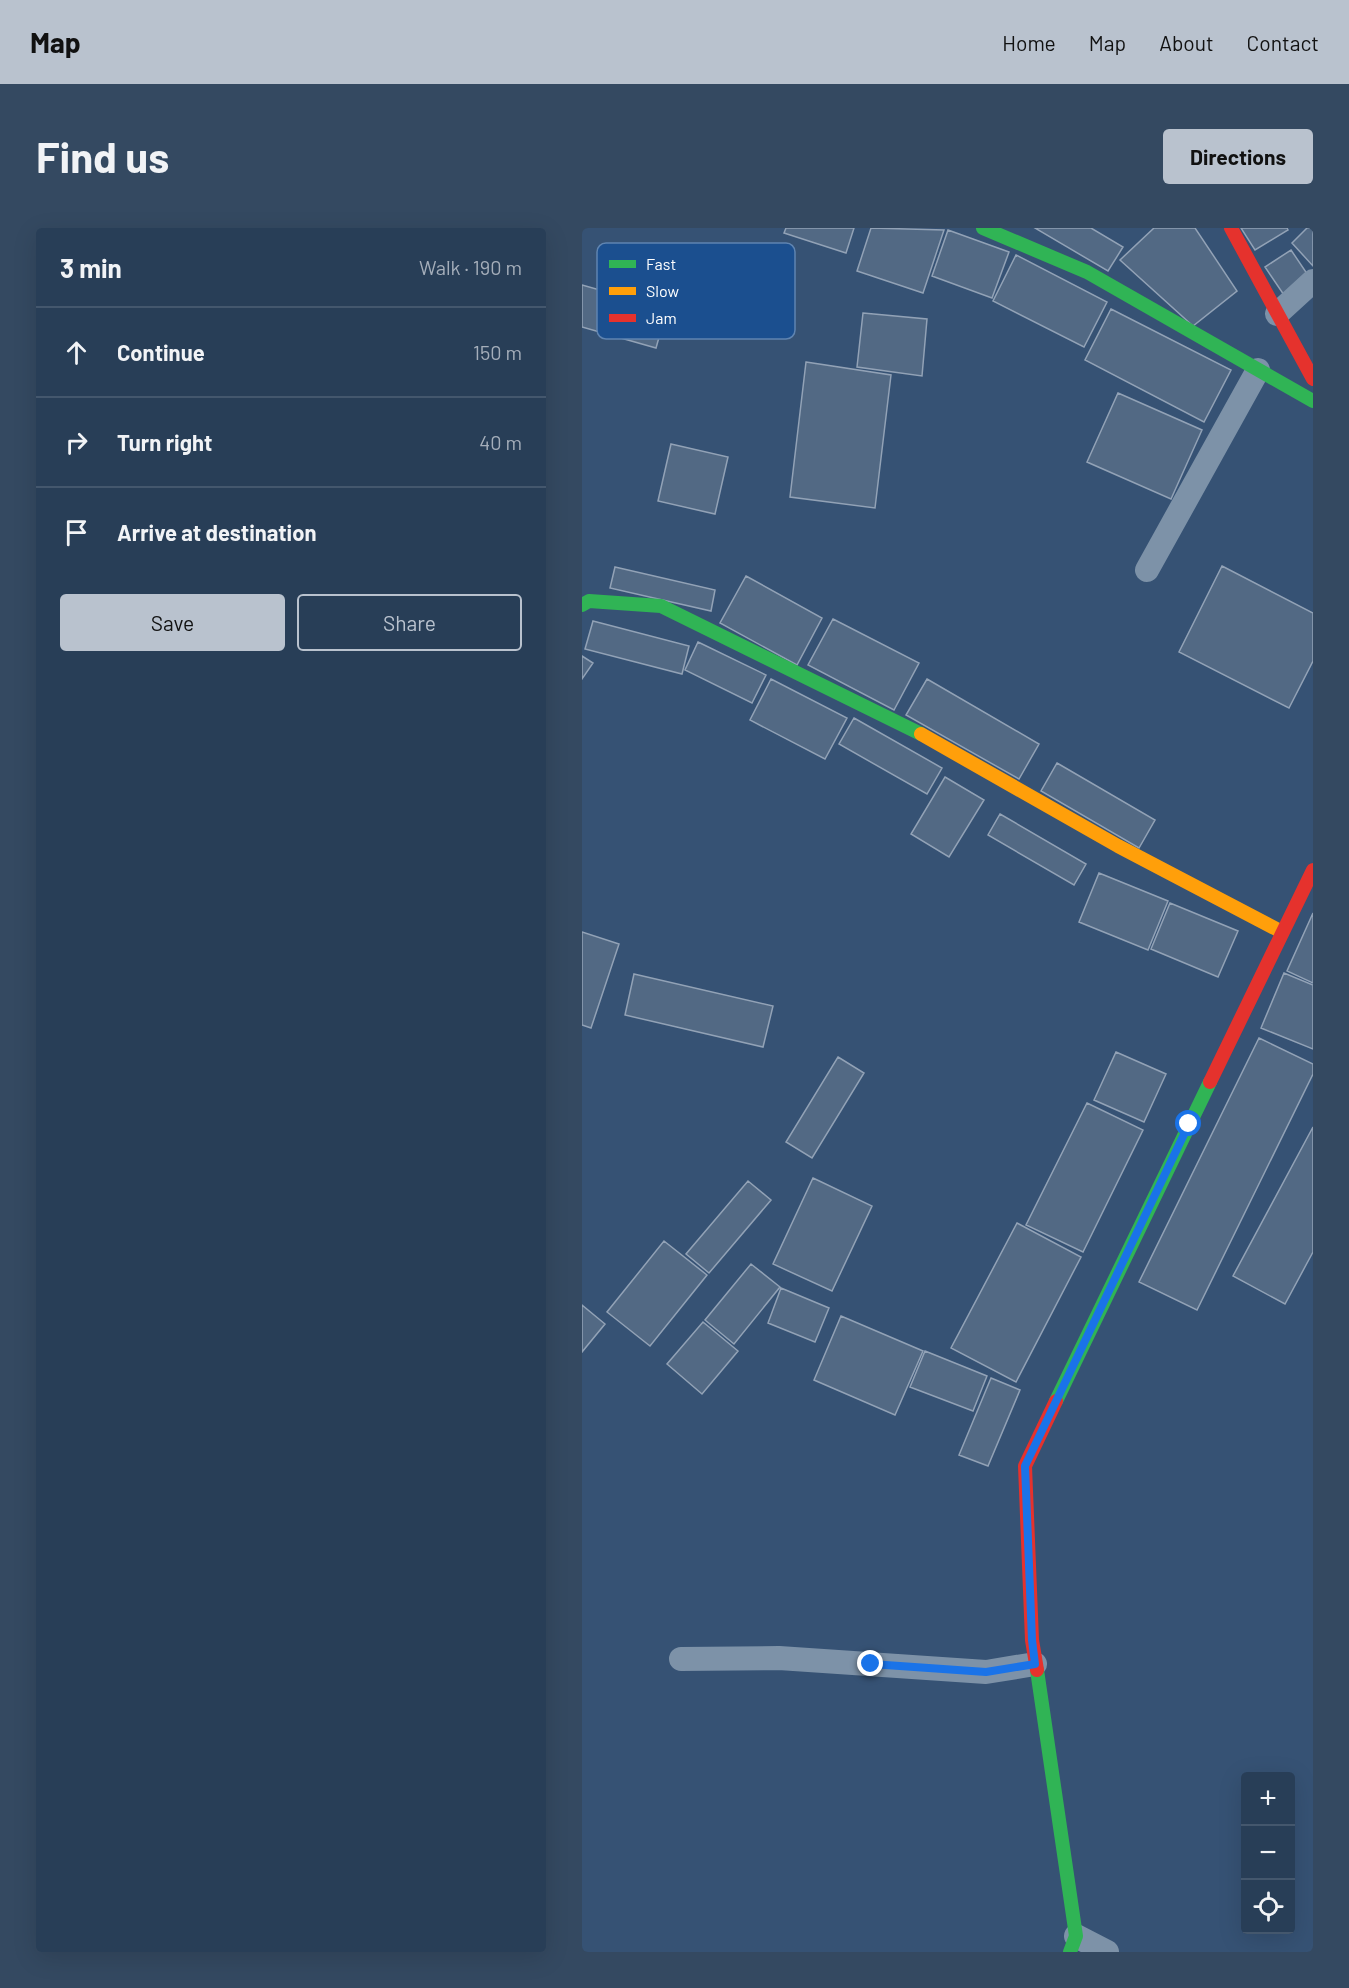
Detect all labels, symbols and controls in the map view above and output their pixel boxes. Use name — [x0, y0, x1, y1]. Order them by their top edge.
text: Map — [30, 25, 81, 59]
text: Home — [1002, 30, 1056, 55]
text: Map — [1089, 30, 1126, 55]
text: About — [1159, 30, 1214, 55]
text: Contact — [1247, 30, 1319, 55]
button: Directions — [1163, 129, 1313, 184]
text: Find us — [36, 131, 169, 181]
legend — [597, 243, 795, 339]
text: 3 min — [60, 252, 122, 283]
text: Fast — [646, 254, 676, 273]
text: Walk · 190 m — [419, 255, 522, 279]
text: Slow — [646, 281, 679, 300]
text: Jam — [646, 308, 677, 327]
icon: ahead — [60, 336, 93, 369]
text: Continue — [117, 339, 205, 365]
text: 150 m — [473, 340, 522, 364]
icon: right — [60, 426, 93, 459]
text: Turn right — [117, 429, 212, 455]
text: 40 m — [479, 430, 522, 454]
icon: arrive — [60, 516, 93, 549]
text: Arrive at destination — [117, 519, 316, 545]
button: Save — [60, 594, 285, 651]
button: Share — [297, 594, 522, 651]
route start — [1175, 1110, 1201, 1136]
route end — [857, 1650, 883, 1676]
map controls — [1241, 1772, 1295, 1934]
button: + — [1241, 1772, 1295, 1826]
button: − — [1241, 1826, 1295, 1880]
button: locate — [1241, 1880, 1295, 1934]

